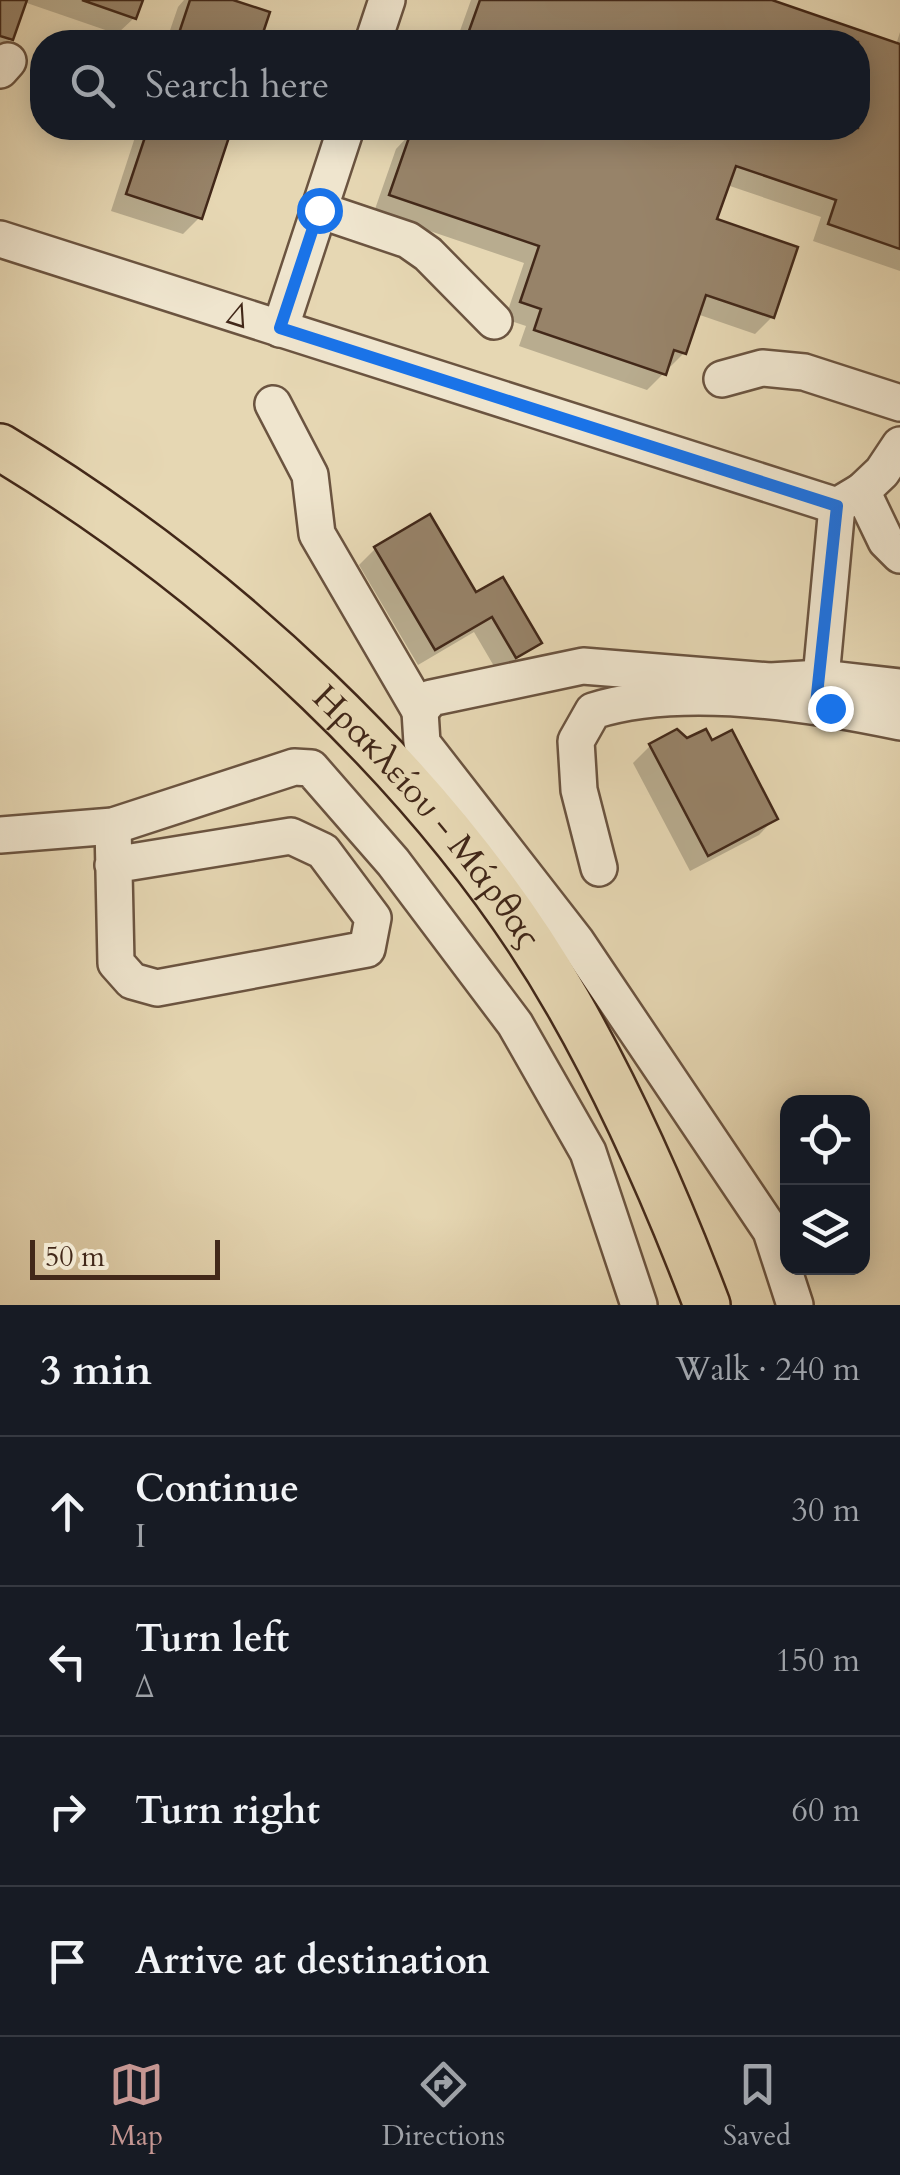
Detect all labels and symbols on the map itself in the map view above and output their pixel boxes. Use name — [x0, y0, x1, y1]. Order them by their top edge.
route start — [297, 188, 343, 234]
street label: Δ — [221, 289, 256, 341]
street label: Ηρακλείου - Μάρθας — [302, 674, 552, 957]
route end — [808, 686, 854, 732]
scale bar — [30, 1235, 220, 1280]

